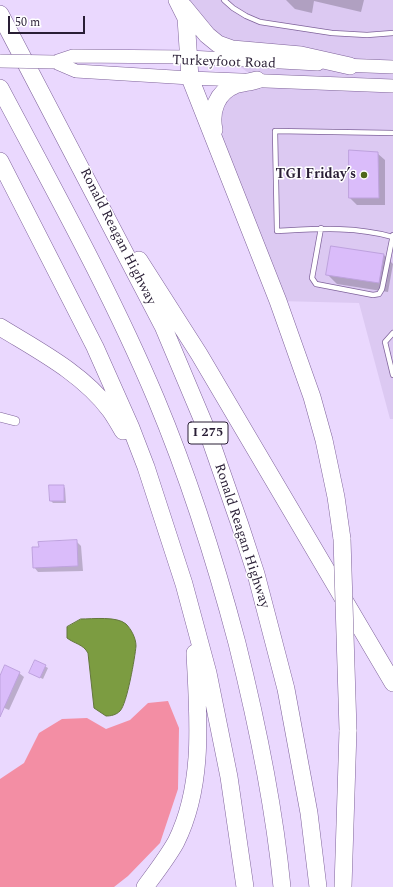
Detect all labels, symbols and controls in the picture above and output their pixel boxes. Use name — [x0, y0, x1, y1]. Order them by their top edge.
scale bar — [10, 8, 87, 34]
text: 50 m — [15, 13, 40, 32]
street label: Turkeyfoot Road — [172, 53, 276, 73]
street label: Ronald Reagan Highway — [75, 166, 159, 308]
place label: TGI Friday’s — [276, 167, 356, 183]
marker: TGI Friday’s — [359, 170, 369, 180]
road number: I 275 — [188, 422, 228, 444]
street label: Ronald Reagan Highway — [210, 461, 272, 611]

